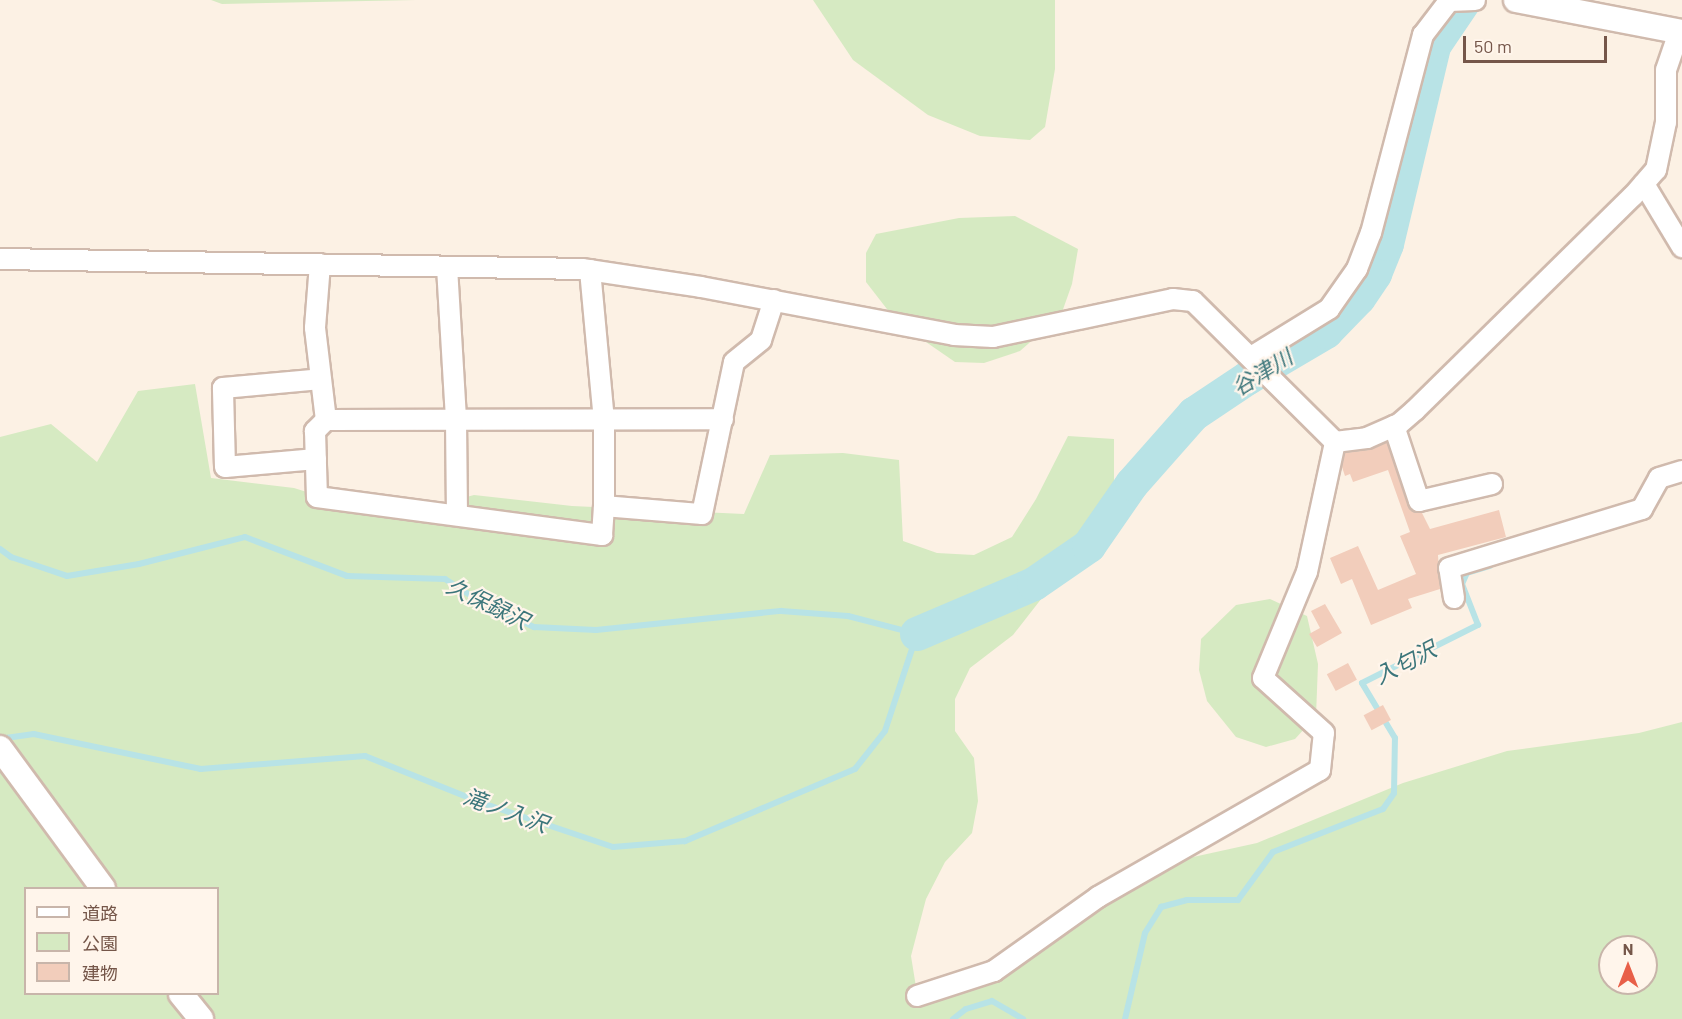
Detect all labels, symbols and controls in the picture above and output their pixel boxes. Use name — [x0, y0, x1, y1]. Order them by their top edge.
scale bar — [1466, 24, 1610, 62]
text: 50 m — [1474, 35, 1512, 57]
water label: 谷津川 — [1227, 343, 1297, 401]
water label: 久保録沢 — [443, 572, 533, 634]
water label: 入匂沢 — [1370, 635, 1440, 689]
water label: 滝ノ入沢 — [460, 783, 552, 837]
legend — [24, 887, 219, 995]
text: 道路 — [82, 902, 118, 924]
text: 公園 — [82, 932, 118, 954]
north arrow — [1598, 935, 1658, 995]
text: N — [1623, 939, 1633, 958]
text: 建物 — [82, 962, 118, 984]

